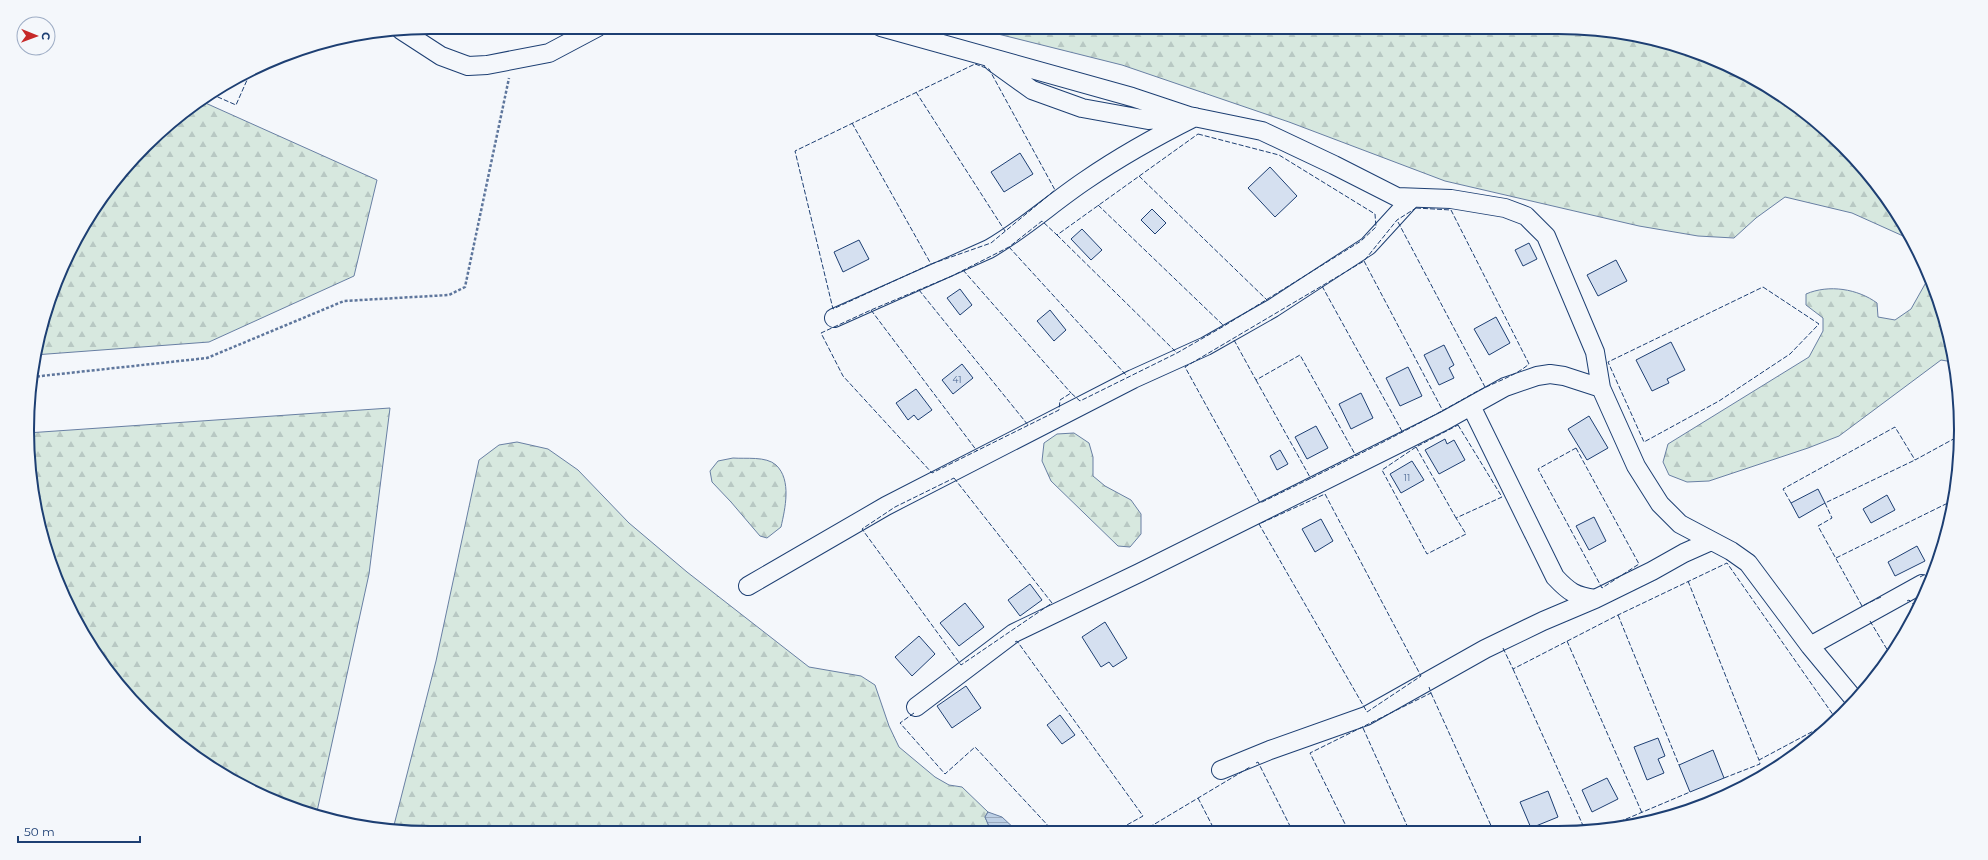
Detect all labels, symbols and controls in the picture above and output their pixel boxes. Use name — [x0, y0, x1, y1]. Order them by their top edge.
north arrow — [16, 16, 56, 56]
text: С — [39, 32, 53, 40]
house number: 41 — [953, 374, 961, 385]
house number: 11 — [1404, 472, 1410, 483]
scale bar — [18, 818, 140, 844]
text: 50 m — [24, 824, 55, 839]

